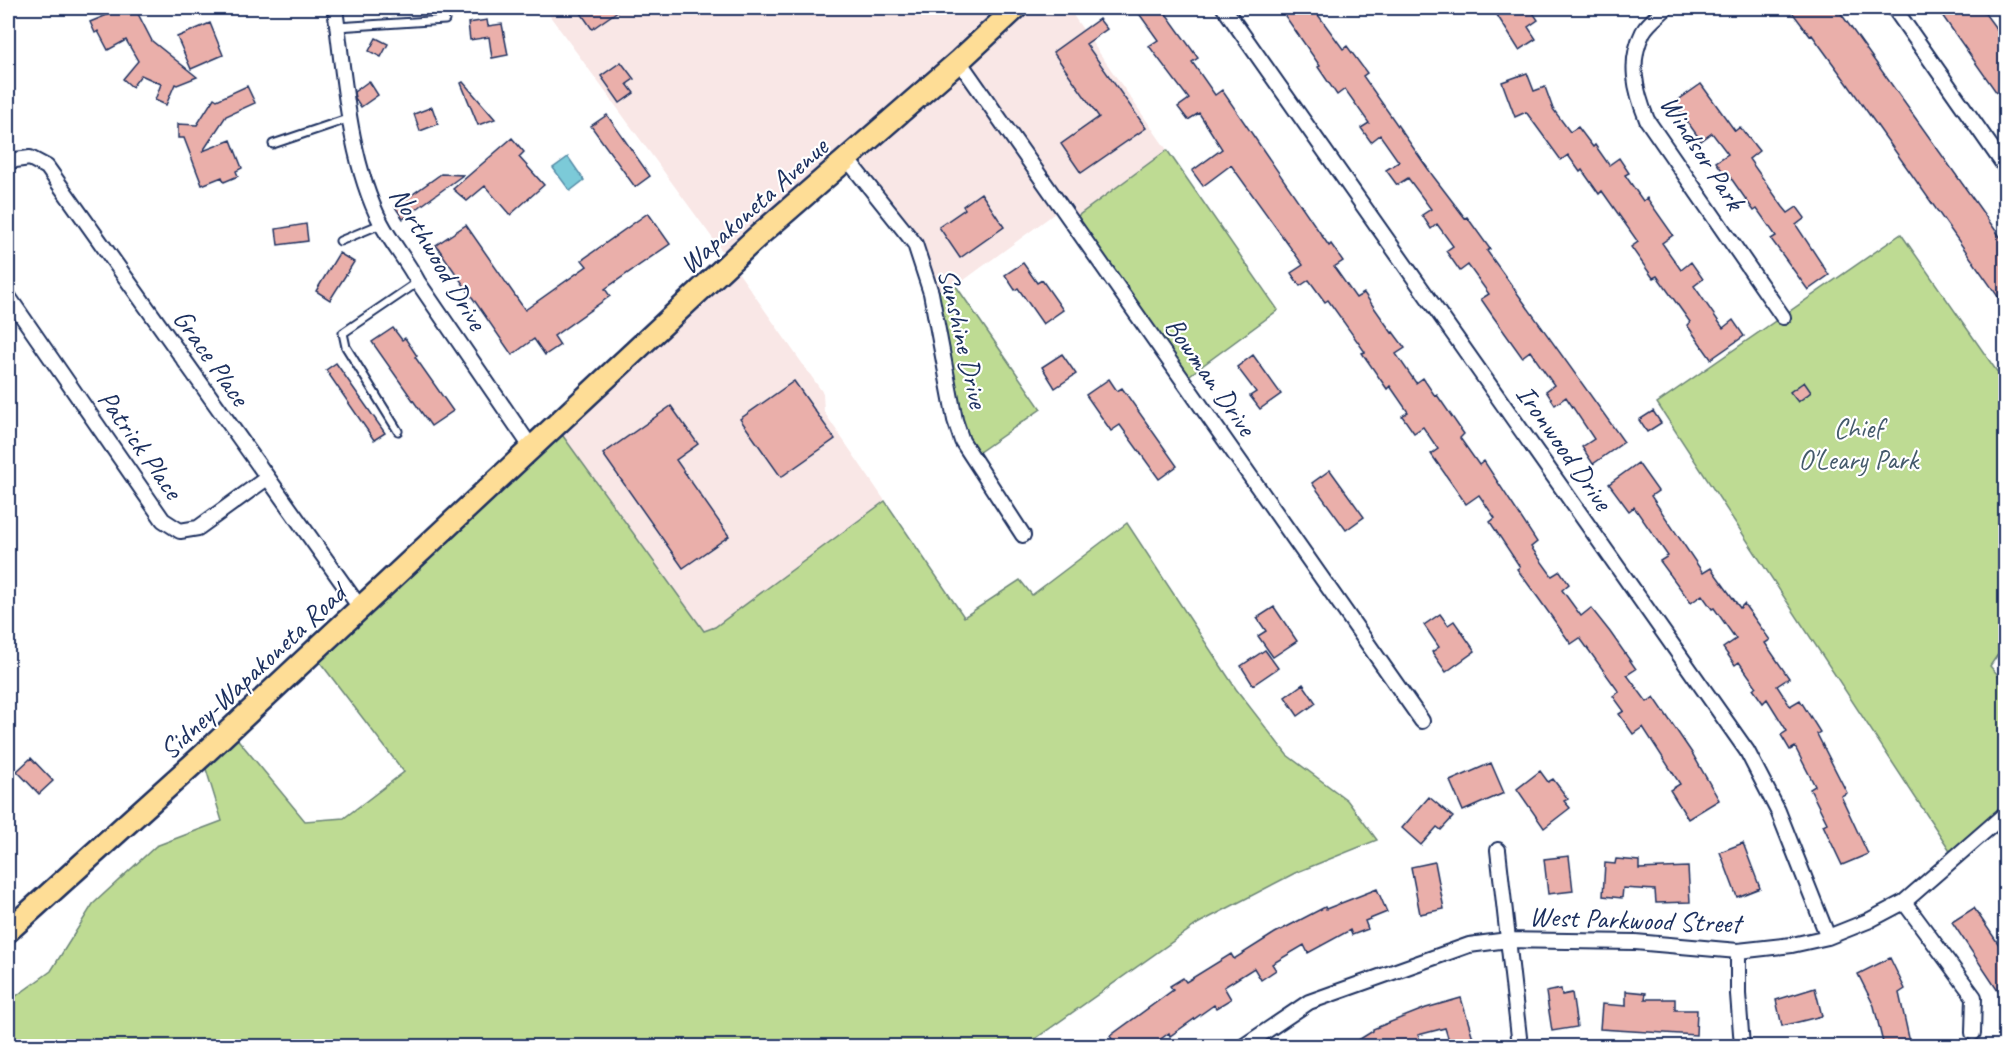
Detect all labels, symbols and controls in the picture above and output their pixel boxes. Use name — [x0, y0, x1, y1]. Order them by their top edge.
street label: Windsor Park — [1653, 88, 1754, 218]
street label: Wapakoneta Avenue — [672, 128, 836, 281]
street label: Northwood Drive — [382, 180, 496, 338]
street label: Sunshine Drive — [931, 265, 997, 413]
street label: Grace Place — [166, 302, 259, 414]
street label: Bowman Drive — [1157, 310, 1265, 444]
street label: Ironwood Drive — [1509, 378, 1622, 518]
street label: Patrick Place — [90, 383, 192, 507]
park label: Chief O'Leary Park — [1798, 410, 1920, 477]
street label: Sidney-Wapakoneta Road — [152, 573, 356, 767]
street label: West Parkwood Street — [1529, 898, 1745, 941]

